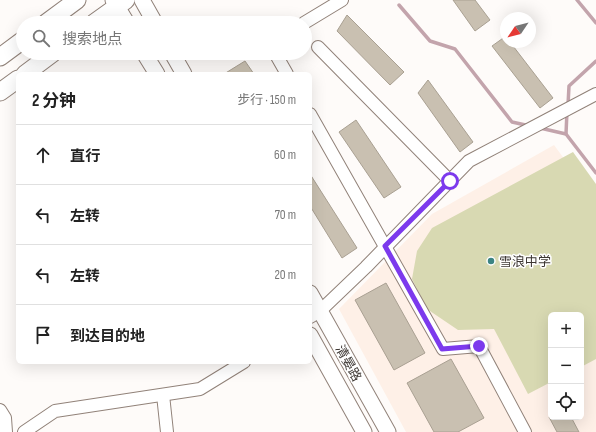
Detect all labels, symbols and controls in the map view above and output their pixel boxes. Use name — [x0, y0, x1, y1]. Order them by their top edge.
north arrow — [500, 12, 536, 48]
search box — [16, 16, 312, 60]
icon: search — [30, 27, 52, 49]
text: 搜索地点 — [62, 30, 122, 49]
text: 2 分钟 — [32, 91, 76, 111]
text: 步行 · 150 m — [237, 92, 296, 108]
icon: ahead — [32, 144, 54, 166]
text: 直行 — [70, 147, 100, 166]
text: 60 m — [274, 147, 296, 163]
route start — [441, 172, 459, 190]
icon: left — [32, 204, 54, 226]
text: 左转 — [70, 207, 100, 226]
text: 70 m — [275, 207, 296, 223]
place label: 雪浪中学 — [499, 254, 551, 270]
marker: 雪浪中学 — [486, 256, 496, 266]
icon: left — [32, 264, 54, 286]
text: 左转 — [70, 267, 100, 286]
text: 20 m — [274, 267, 296, 283]
map controls — [548, 312, 584, 420]
button: + — [548, 312, 584, 348]
icon: arrive — [32, 324, 54, 346]
text: 到达目的地 — [70, 327, 145, 346]
route end — [470, 337, 488, 355]
street label: 清晏路 — [332, 343, 365, 384]
button: − — [548, 348, 584, 384]
button: locate — [548, 384, 584, 420]

